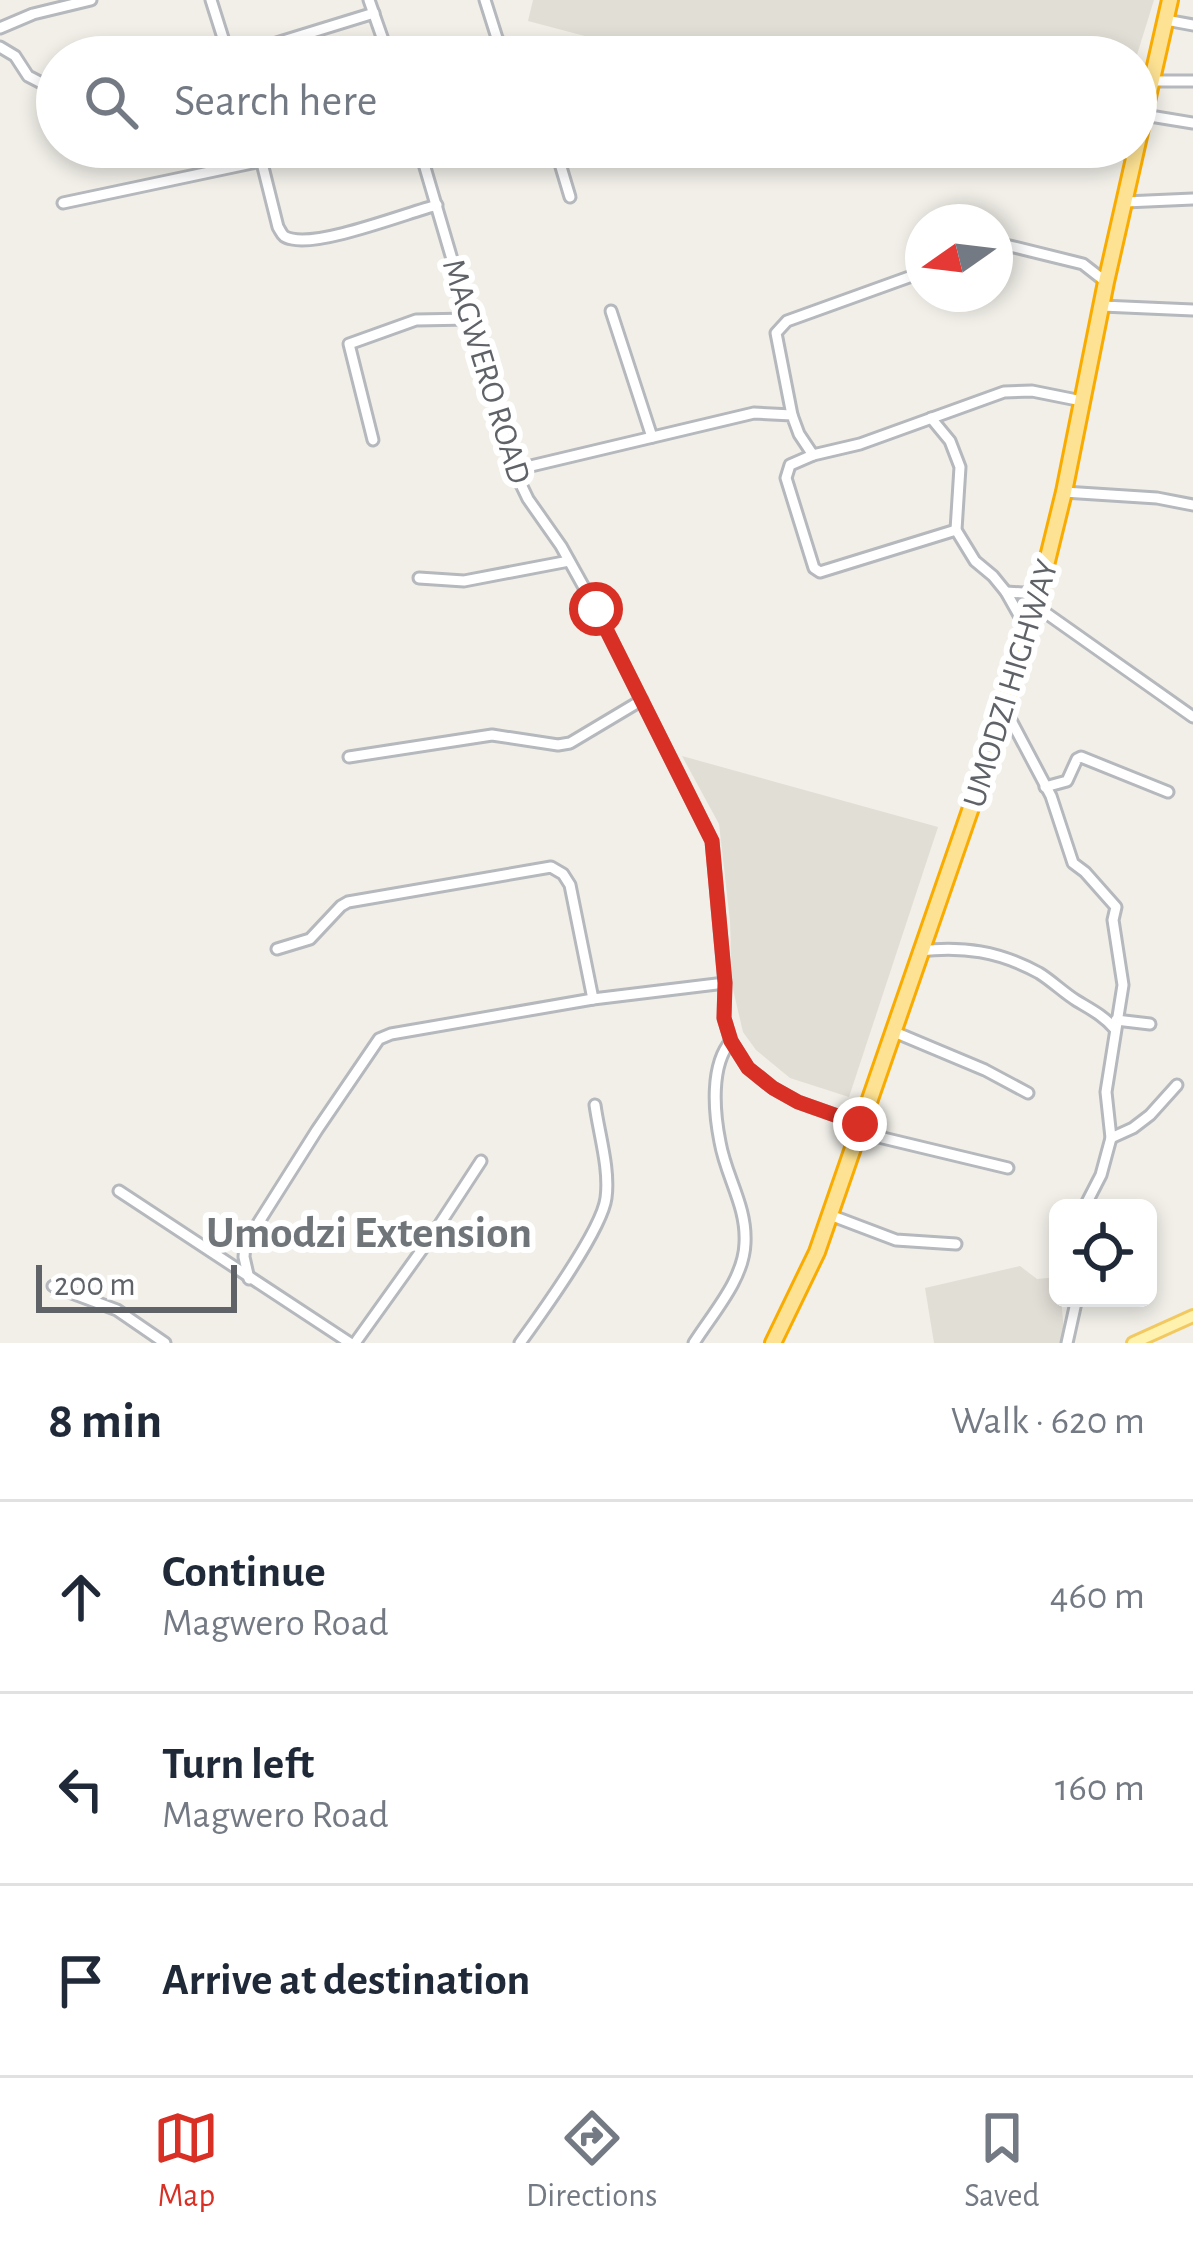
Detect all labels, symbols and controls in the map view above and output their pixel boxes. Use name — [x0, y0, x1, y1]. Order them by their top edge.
search box — [36, 36, 1157, 168]
icon: search — [78, 69, 144, 135]
text: Search here — [174, 79, 377, 124]
north arrow — [905, 204, 1013, 312]
street label: MAGWERO ROAD — [436, 255, 535, 488]
street label: UMODZI HIGHWAY — [958, 556, 1065, 811]
route start — [569, 582, 623, 636]
route end — [833, 1097, 887, 1151]
map controls — [1049, 1199, 1157, 1307]
button: locate — [1049, 1199, 1157, 1307]
district label: Umodzi Extension — [206, 1211, 532, 1256]
scale bar — [36, 1259, 237, 1312]
text: 200 m — [54, 1269, 136, 1302]
text: 8 min — [48, 1396, 162, 1447]
text: Walk · 620 m — [951, 1402, 1145, 1441]
text: Continue — [162, 1550, 326, 1595]
icon: ahead — [48, 1564, 114, 1630]
text: 460 m — [1050, 1577, 1145, 1616]
text: Magwero Road — [162, 1604, 389, 1643]
text: Turn left — [162, 1742, 314, 1787]
icon: left — [48, 1756, 114, 1822]
text: 160 m — [1055, 1769, 1145, 1808]
text: Magwero Road — [162, 1796, 389, 1835]
icon: arrive — [48, 1948, 114, 2014]
text: Arrive at destination — [162, 1958, 530, 2003]
tab: Map — [153, 2105, 219, 2217]
tab: Directions — [526, 2105, 657, 2217]
tab: Saved — [964, 2105, 1040, 2217]

